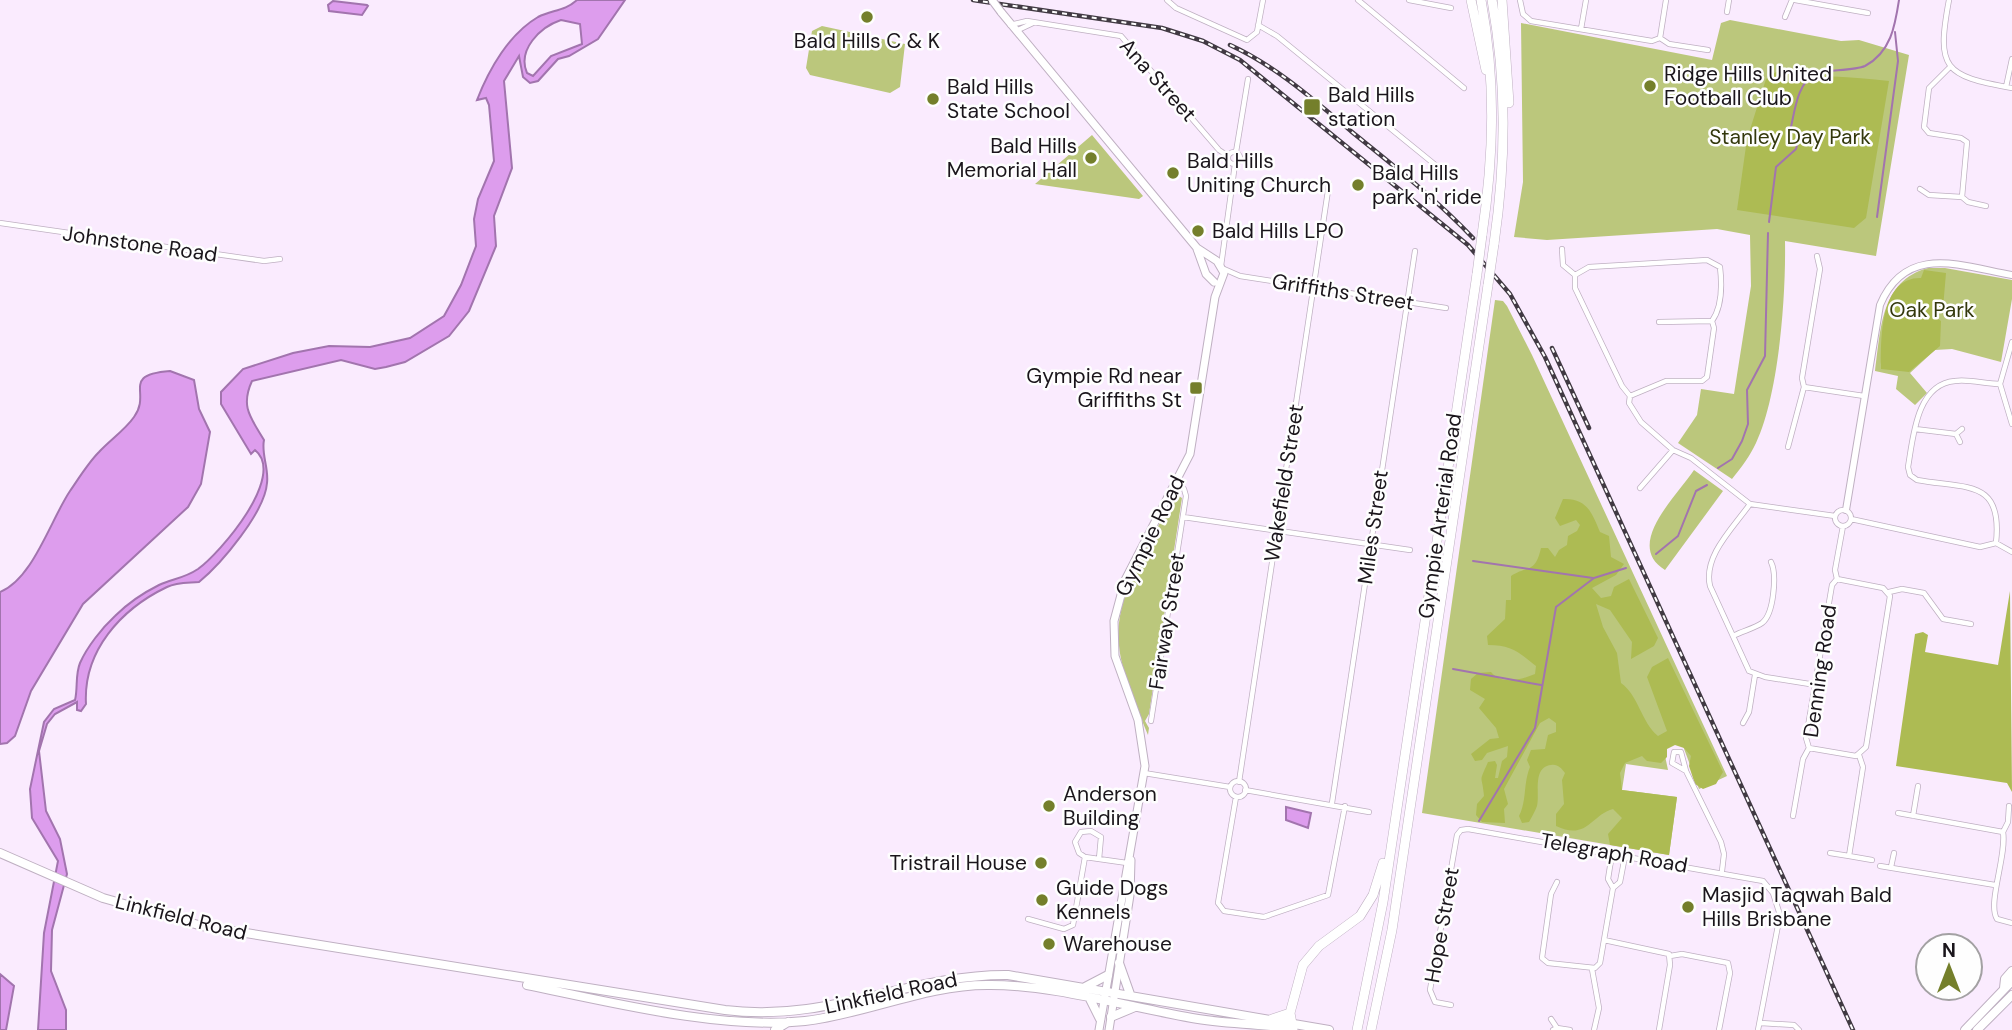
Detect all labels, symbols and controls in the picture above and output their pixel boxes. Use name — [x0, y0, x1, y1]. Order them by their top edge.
marker: Bald Hills C & K — [859, 9, 875, 25]
place label: Bald Hills C & K — [794, 27, 940, 55]
street label: Ana Street — [1113, 33, 1203, 127]
place label: Ridge Hills United Football Club — [1664, 60, 1832, 112]
place label: Bald Hills State School — [947, 73, 1070, 125]
marker: Ridge Hills United Football Club — [1642, 78, 1658, 94]
place label: Bald Hills station — [1328, 81, 1415, 133]
marker: Bald Hills State School — [925, 91, 941, 107]
marker: Bald Hills station — [1302, 97, 1322, 117]
park label: Stanley Day Park — [1709, 123, 1871, 151]
place label: Bald Hills Memorial Hall — [947, 132, 1077, 184]
place label: Bald Hills Uniting Church — [1187, 147, 1331, 199]
marker: Bald Hills Memorial Hall — [1083, 150, 1099, 166]
place label: Bald Hills park 'n' ride — [1372, 159, 1482, 211]
marker: Bald Hills Uniting Church — [1165, 165, 1181, 181]
marker: Bald Hills park 'n' ride — [1350, 177, 1366, 193]
place label: Bald Hills LPO — [1212, 217, 1344, 245]
street label: Johnstone Road — [61, 219, 219, 269]
marker: Bald Hills LPO — [1190, 223, 1206, 239]
street label: Griffiths Street — [1270, 267, 1416, 317]
park label: Oak Park — [1889, 296, 1975, 324]
place label: Gympie Rd near Griffiths St — [1026, 362, 1182, 414]
marker: Gympie Rd near Griffiths St — [1188, 380, 1204, 396]
street label: Wakefield Street — [1258, 402, 1310, 564]
street label: Gympie Arterial Road — [1412, 412, 1468, 620]
street label: Miles Street — [1351, 468, 1395, 586]
street label: Gympie Road — [1109, 471, 1191, 601]
street label: Fairway Street — [1142, 551, 1192, 691]
street label: Denning Road — [1797, 603, 1843, 739]
place label: Anderson Building — [1063, 780, 1157, 832]
marker: Anderson Building — [1041, 798, 1057, 814]
street label: Telegraph Road — [1538, 826, 1690, 880]
place label: Tristrail House — [890, 849, 1027, 877]
marker: Tristrail House — [1033, 855, 1049, 871]
street label: Hope Street — [1418, 865, 1466, 985]
place label: Guide Dogs Kennels — [1056, 874, 1168, 926]
place label: Masjid Taqwah Bald Hills Brisbane — [1702, 881, 1892, 933]
street label: Linkfield Road — [112, 887, 250, 947]
marker: Guide Dogs Kennels — [1034, 892, 1050, 908]
marker: Masjid Taqwah Bald Hills Brisbane — [1680, 899, 1696, 915]
place label: Warehouse — [1063, 930, 1172, 958]
north arrow — [1914, 932, 1984, 1002]
marker: Warehouse — [1041, 936, 1057, 952]
text: N — [1942, 938, 1956, 963]
street label: Linkfield Road — [822, 965, 960, 1021]

